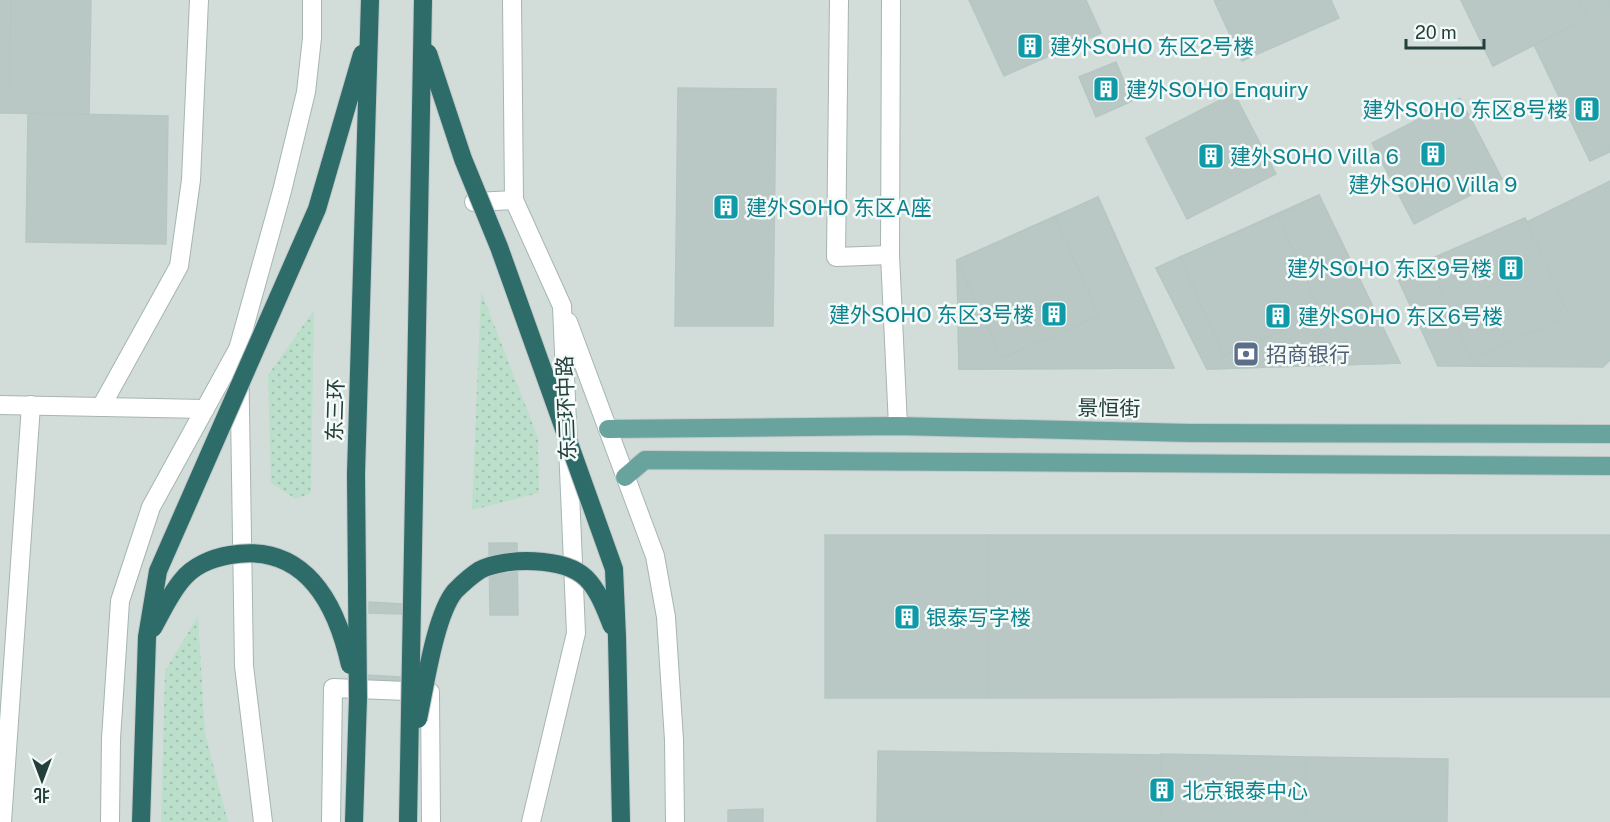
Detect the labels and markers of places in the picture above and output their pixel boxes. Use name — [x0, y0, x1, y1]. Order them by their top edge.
building icon: 建外SOHO 东区2号楼 — [1015, 31, 1045, 61]
place label: 建外SOHO 东区2号楼 — [1050, 34, 1254, 59]
building icon: 建外SOHO Enquiry — [1091, 74, 1121, 104]
place label: 建外SOHO Enquiry — [1126, 77, 1309, 102]
building icon: 建外SOHO 东区8号楼 — [1572, 94, 1602, 124]
place label: 建外SOHO 东区8号楼 — [1363, 97, 1568, 122]
building icon: 建外SOHO Villa 9 — [1418, 139, 1448, 169]
building icon: 建外SOHO Villa 6 — [1196, 141, 1226, 171]
place label: 建外SOHO Villa 6 — [1230, 144, 1399, 169]
place label: 建外SOHO Villa 9 — [1349, 172, 1517, 197]
building icon: 建外SOHO 东区A座 — [711, 192, 741, 222]
place label: 建外SOHO 东区A座 — [746, 195, 932, 220]
building icon: 建外SOHO 东区9号楼 — [1496, 253, 1526, 283]
place label: 建外SOHO 东区9号楼 — [1287, 256, 1492, 281]
building icon: 建外SOHO 东区3号楼 — [1039, 299, 1069, 329]
building icon: 建外SOHO 东区6号楼 — [1263, 301, 1293, 331]
place label: 建外SOHO 东区3号楼 — [829, 302, 1034, 327]
place label: 建外SOHO 东区6号楼 — [1298, 304, 1503, 329]
bank icon: 招商银行 — [1231, 339, 1261, 369]
place label: 招商银行 — [1266, 342, 1350, 367]
building icon: 银泰写字楼 — [892, 602, 922, 632]
place label: 银泰写字楼 — [926, 605, 1031, 630]
building icon: 北京银泰中心 — [1147, 775, 1177, 805]
place label: 北京银泰中心 — [1182, 778, 1308, 803]

